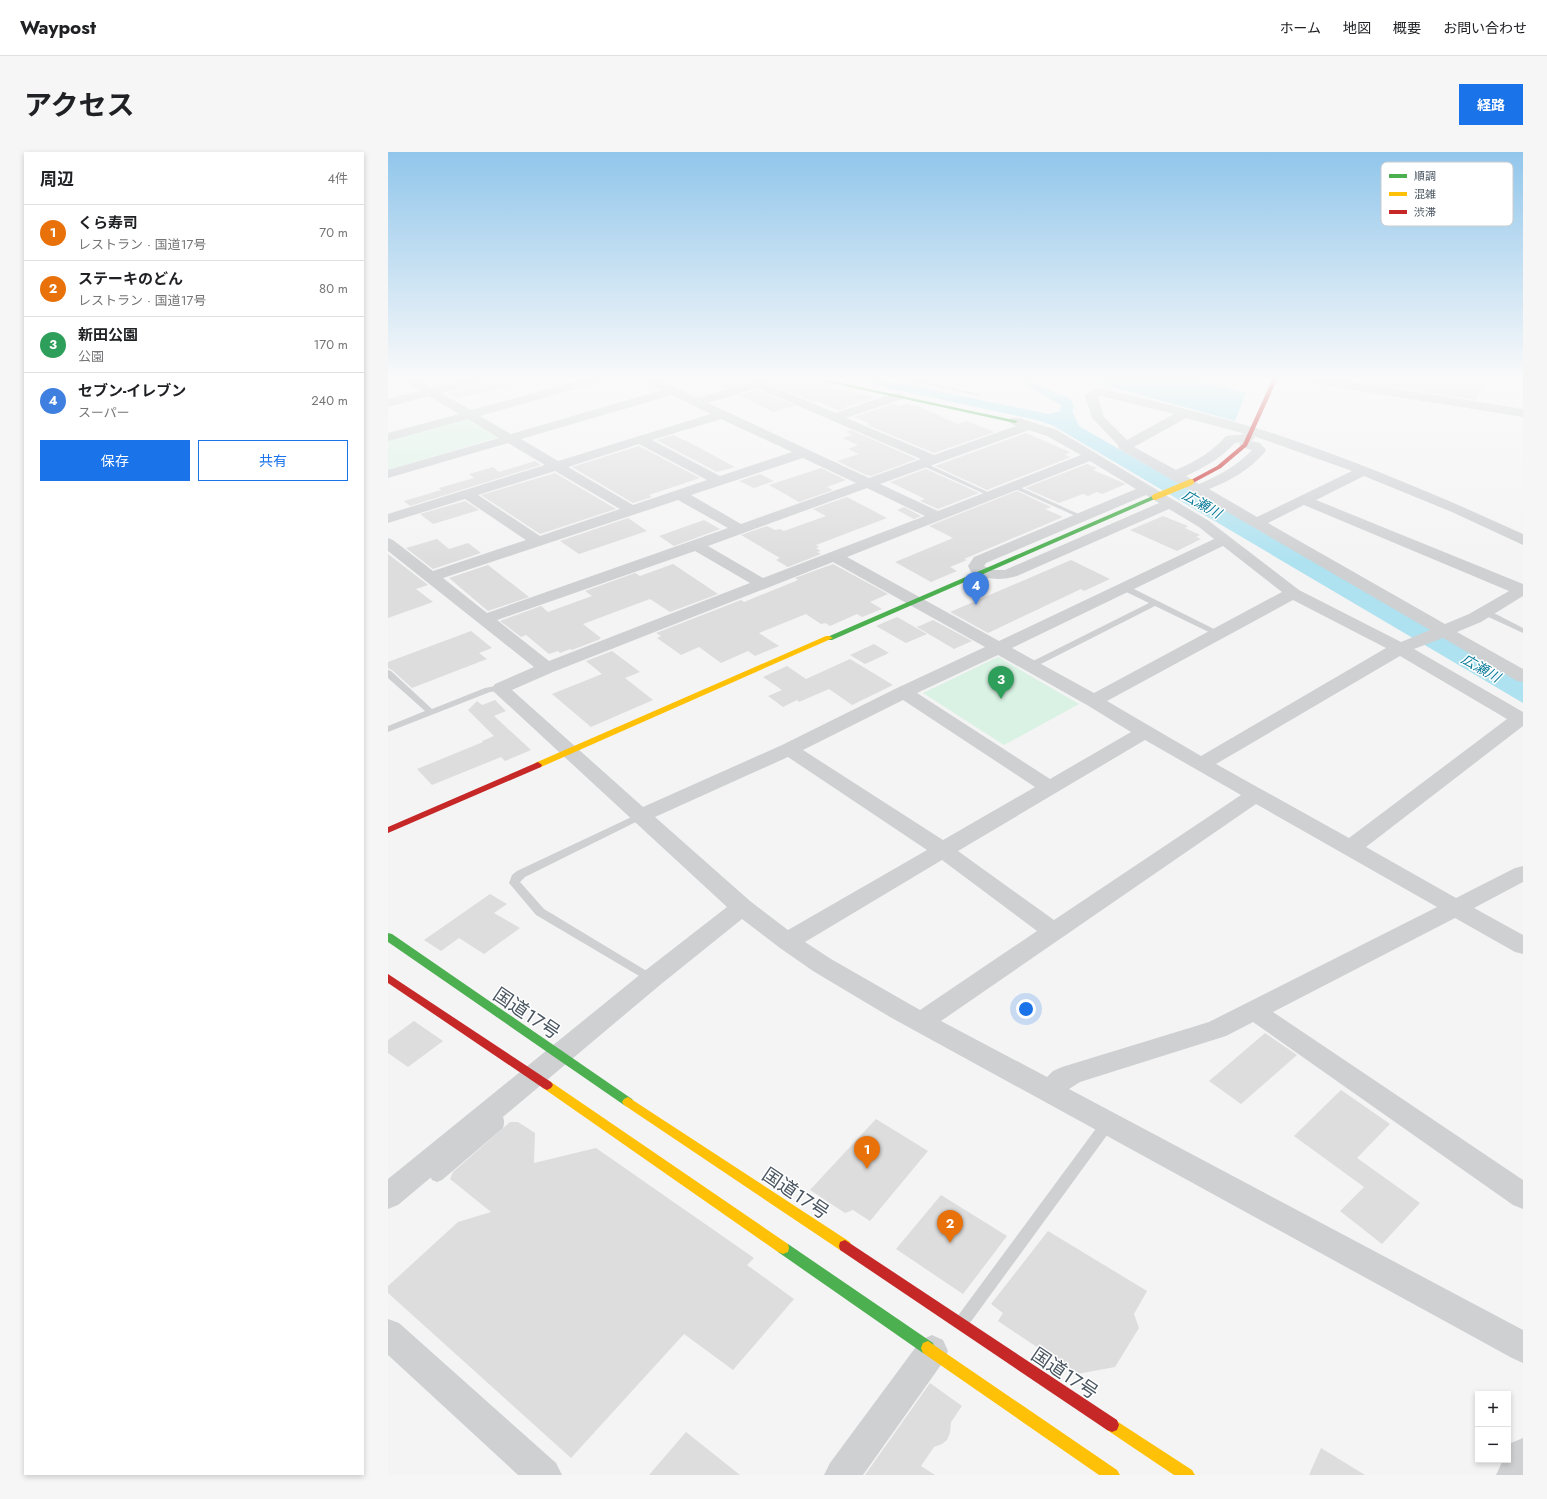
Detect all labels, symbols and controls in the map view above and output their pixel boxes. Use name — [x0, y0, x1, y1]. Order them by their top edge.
text: Waypost — [20, 14, 96, 41]
text: ホーム — [1279, 18, 1321, 38]
text: 地図 — [1343, 18, 1371, 38]
text: 概要 — [1393, 18, 1421, 38]
text: お問い合わせ — [1443, 18, 1527, 38]
button: 経路 — [1459, 84, 1523, 125]
text: アクセス — [24, 85, 135, 126]
legend — [1381, 162, 1513, 226]
text: 周辺 — [40, 167, 74, 191]
text: 順調 — [1414, 168, 1436, 184]
text: 4件 — [327, 169, 348, 188]
text: 混雑 — [1414, 186, 1436, 202]
text: 渋滞 — [1414, 204, 1436, 220]
text: くら寿司 — [78, 212, 138, 234]
text: 1 — [50, 223, 56, 242]
text: 70 m — [319, 223, 348, 242]
text: レストラン · 国道17号 — [78, 235, 206, 254]
text: ステーキのどん — [78, 268, 183, 290]
text: 2 — [49, 279, 57, 298]
text: 80 m — [319, 279, 348, 298]
text: レストラン · 国道17号 — [78, 291, 206, 310]
text: 新田公園 — [78, 324, 138, 346]
text: 3 — [49, 335, 57, 354]
text: 170 m — [313, 335, 348, 354]
text: 公園 — [78, 347, 104, 366]
text: セブン-イレブン — [78, 380, 186, 402]
text: 4 — [48, 391, 58, 410]
text: 240 m — [311, 391, 348, 410]
text: スーパー — [78, 403, 130, 422]
button: 保存 — [40, 440, 190, 481]
button: 共有 — [198, 440, 348, 481]
water label: 広瀬川 — [1179, 485, 1227, 524]
pin: 4 — [963, 572, 989, 605]
water label: 広瀬川 — [1458, 649, 1506, 688]
pin: 3 — [988, 666, 1014, 699]
street label: 国道17号 — [488, 981, 566, 1046]
your location — [1016, 999, 1036, 1019]
pin: 1 — [854, 1136, 880, 1169]
street label: 国道17号 — [757, 1161, 835, 1226]
pin: 2 — [937, 1210, 963, 1243]
street label: 国道17号 — [1026, 1341, 1104, 1406]
map controls — [1475, 1391, 1511, 1463]
button: + — [1475, 1391, 1511, 1427]
button: − — [1475, 1427, 1511, 1463]

